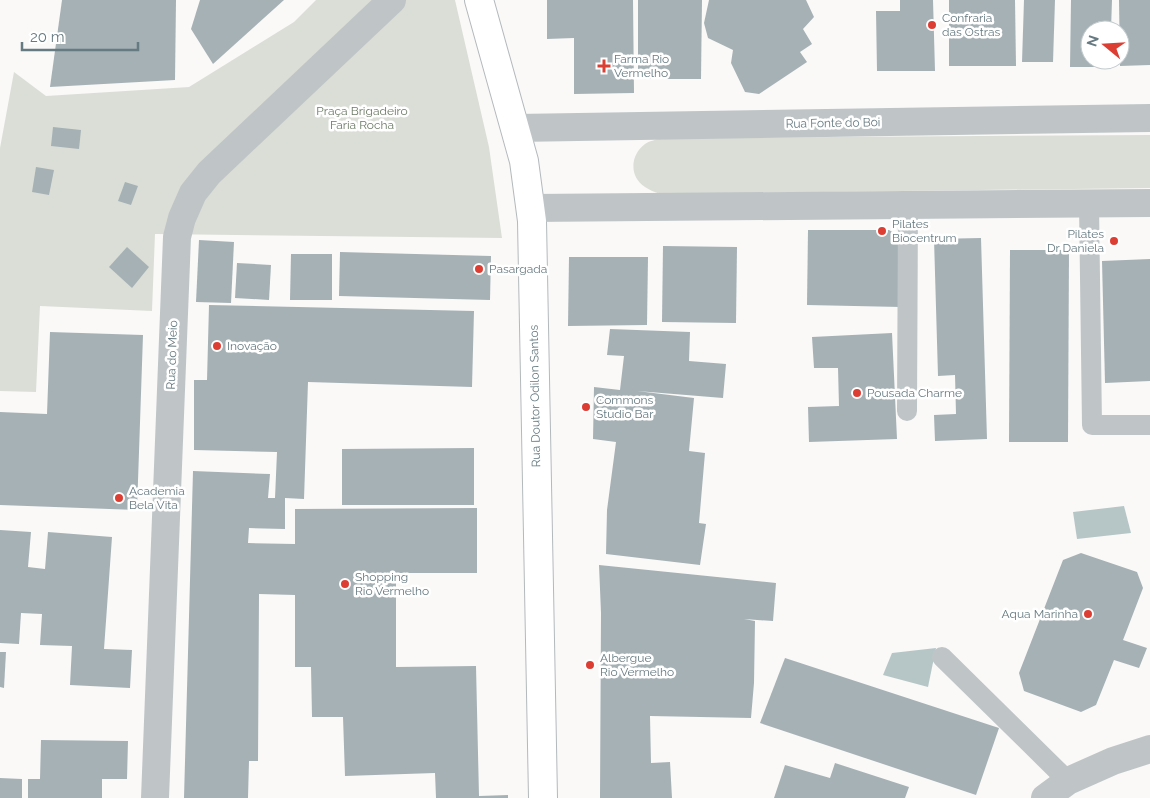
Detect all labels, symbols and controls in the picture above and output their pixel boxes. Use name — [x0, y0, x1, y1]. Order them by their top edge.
place label: Confraria das Ostras — [942, 11, 1000, 39]
marker: Confraria das Ostras — [926, 19, 938, 31]
scale bar — [22, 20, 139, 52]
north arrow — [1080, 20, 1130, 70]
text: 20 m — [30, 28, 65, 46]
text: N — [1083, 33, 1102, 49]
place label: Farma Rio Vermelho — [614, 52, 669, 80]
marker: Farma Rio Vermelho — [598, 60, 610, 72]
park label: Praça Brigadeiro Faria Rocha — [316, 104, 408, 132]
street label: Rua Fonte do Boi — [786, 115, 880, 131]
place label: Pilates Biocentrum — [892, 217, 957, 245]
marker: Pilates Biocentrum — [876, 225, 888, 237]
place label: Pilates Dr Daniela — [1047, 227, 1104, 255]
marker: Pilates Dr Daniela — [1108, 235, 1120, 247]
place label: Pasargada — [489, 262, 547, 276]
marker: Pasargada — [473, 263, 485, 275]
street label: Rua do Meio — [164, 320, 180, 390]
street label: Rua Doutor Odilon Santos — [527, 324, 543, 467]
place label: Inovação — [227, 339, 277, 353]
marker: Inovação — [211, 340, 223, 352]
place label: Pousada Charme — [867, 386, 962, 400]
marker: Pousada Charme — [851, 387, 863, 399]
place label: Commons Studio Bar — [596, 393, 654, 421]
marker: Commons Studio Bar — [580, 401, 592, 413]
place label: Academia Bela Vita — [129, 484, 185, 512]
marker: Academia Bela Vita — [113, 492, 125, 504]
place label: Shopping Rio Vermelho — [355, 570, 429, 598]
marker: Shopping Rio Vermelho — [339, 578, 351, 590]
place label: Aqua Marinha — [1002, 607, 1078, 621]
marker: Aqua Marinha — [1082, 608, 1094, 620]
place label: Albergue Rio Vermelho — [600, 651, 674, 679]
marker: Albergue Rio Vermelho — [584, 659, 596, 671]

